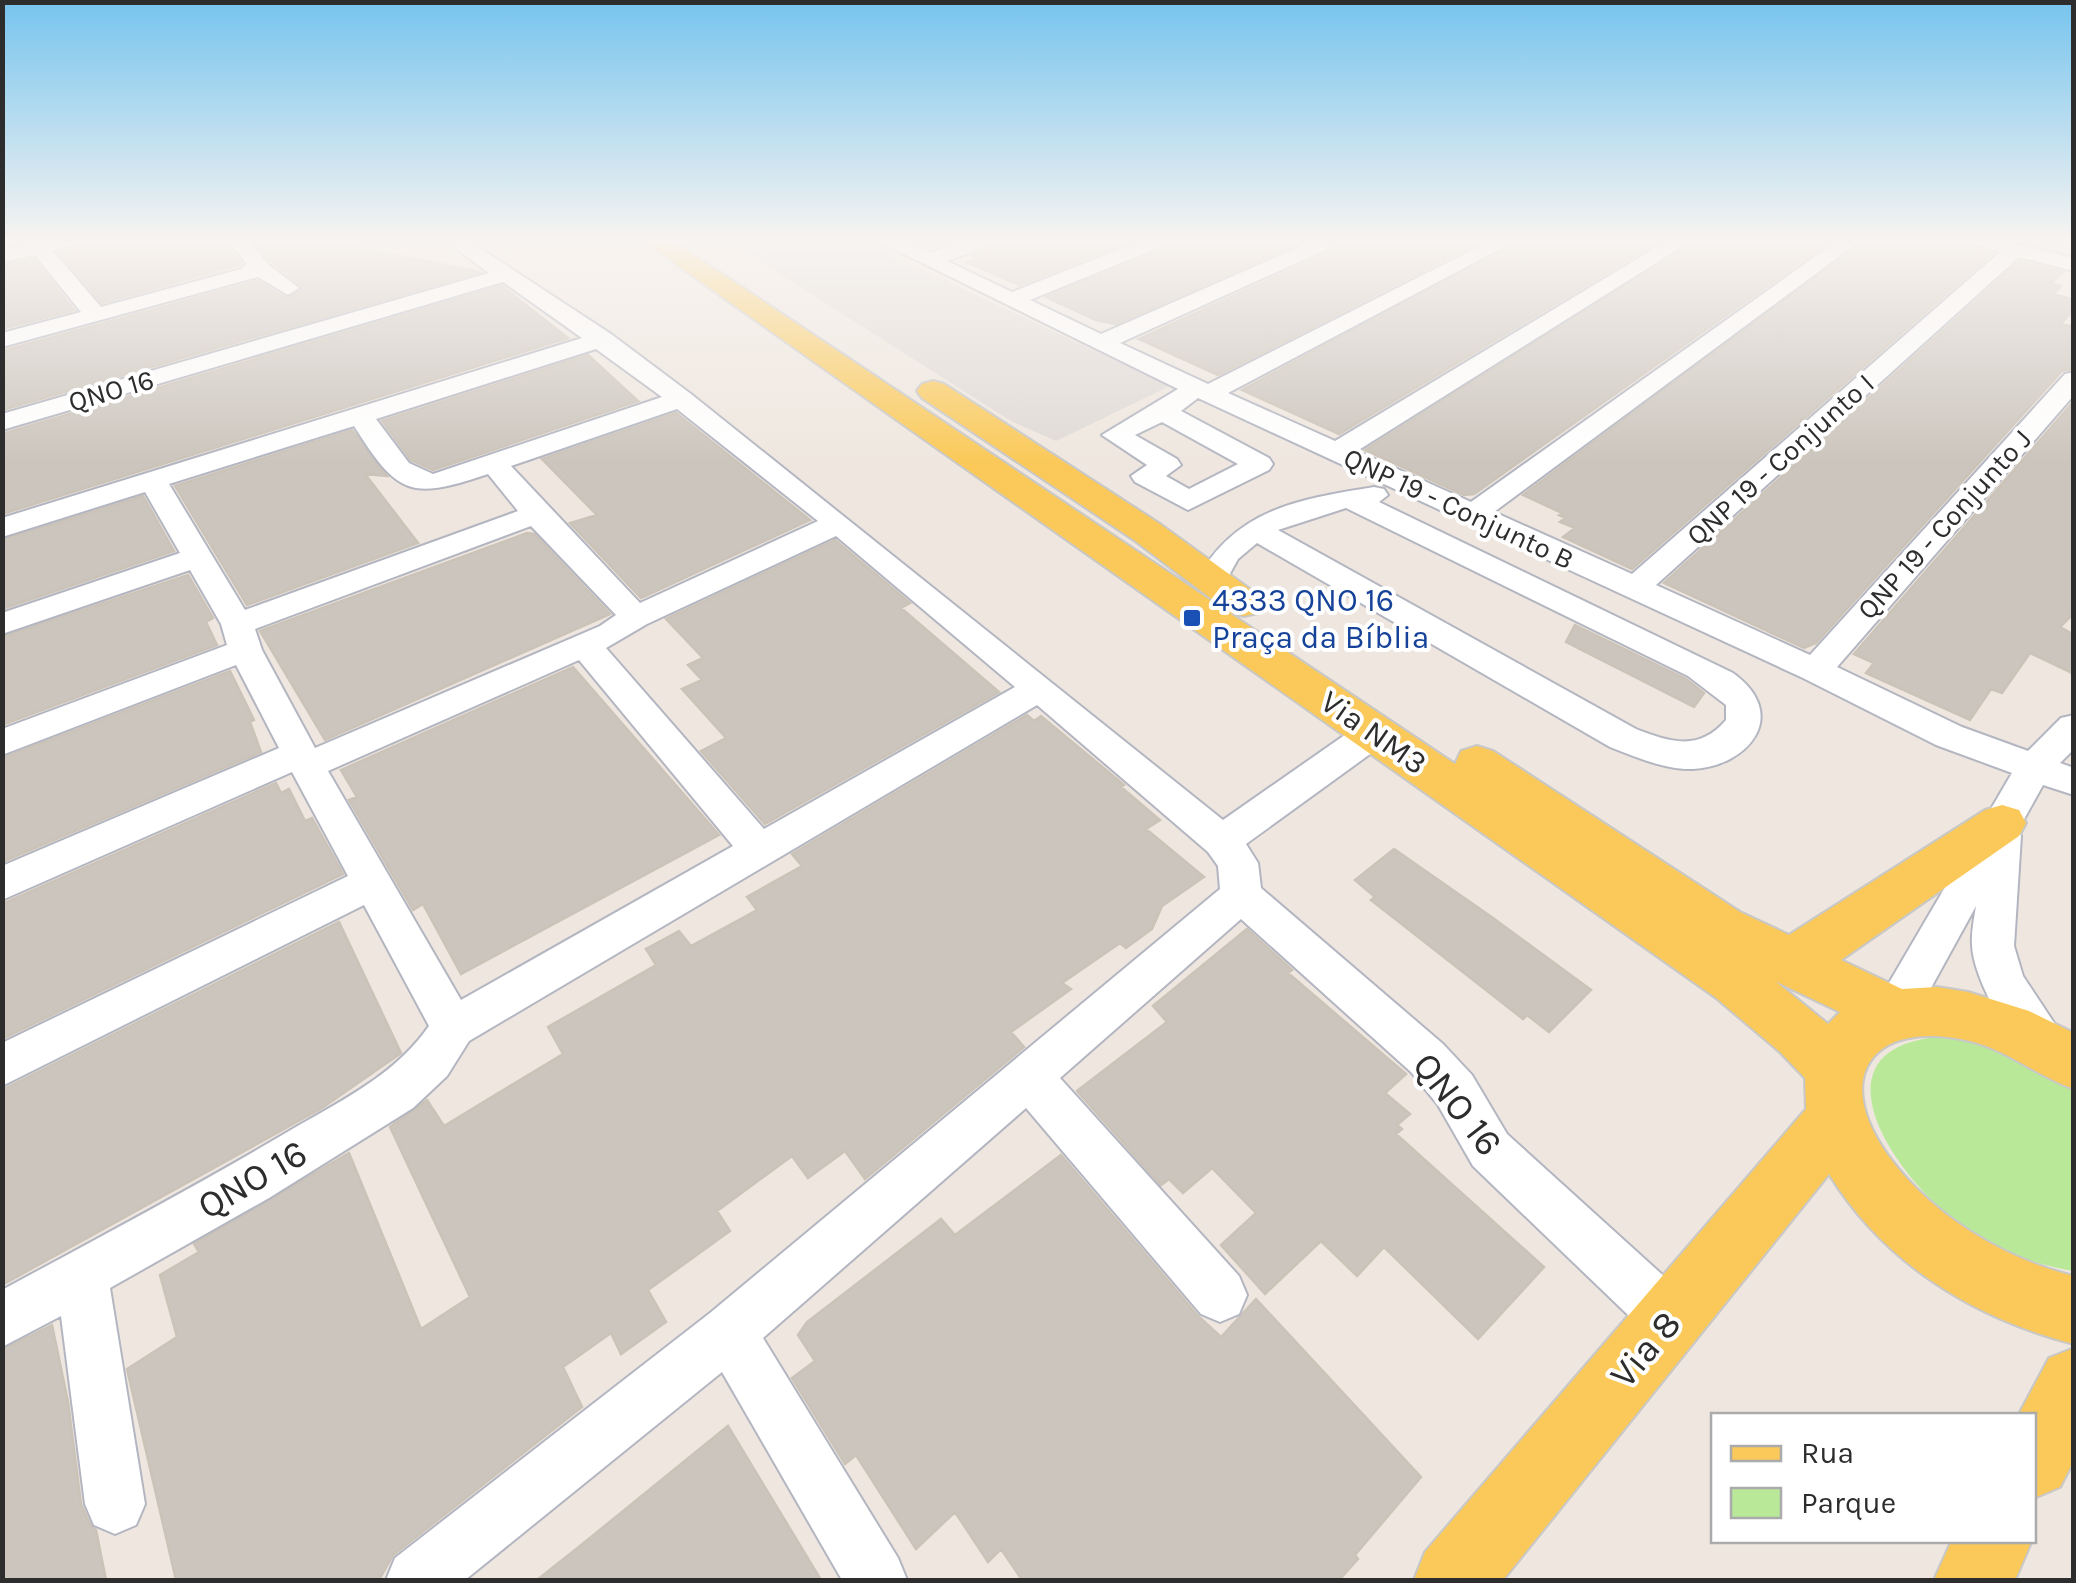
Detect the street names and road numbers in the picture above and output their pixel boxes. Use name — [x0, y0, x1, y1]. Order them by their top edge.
street label: QNO 16 — [65, 363, 158, 418]
street label: QNP 19 - Conjunto I — [1680, 367, 1881, 552]
street label: QNP 19 - Conjunto J — [1851, 423, 2038, 626]
street label: QNP 19 - Conjunto B — [1339, 441, 1579, 576]
street label: Via NM3 — [1314, 683, 1434, 782]
street label: QNO 16 — [1403, 1044, 1512, 1165]
street label: QNO 16 — [190, 1130, 315, 1229]
street label: Via 8 — [1601, 1302, 1690, 1397]

